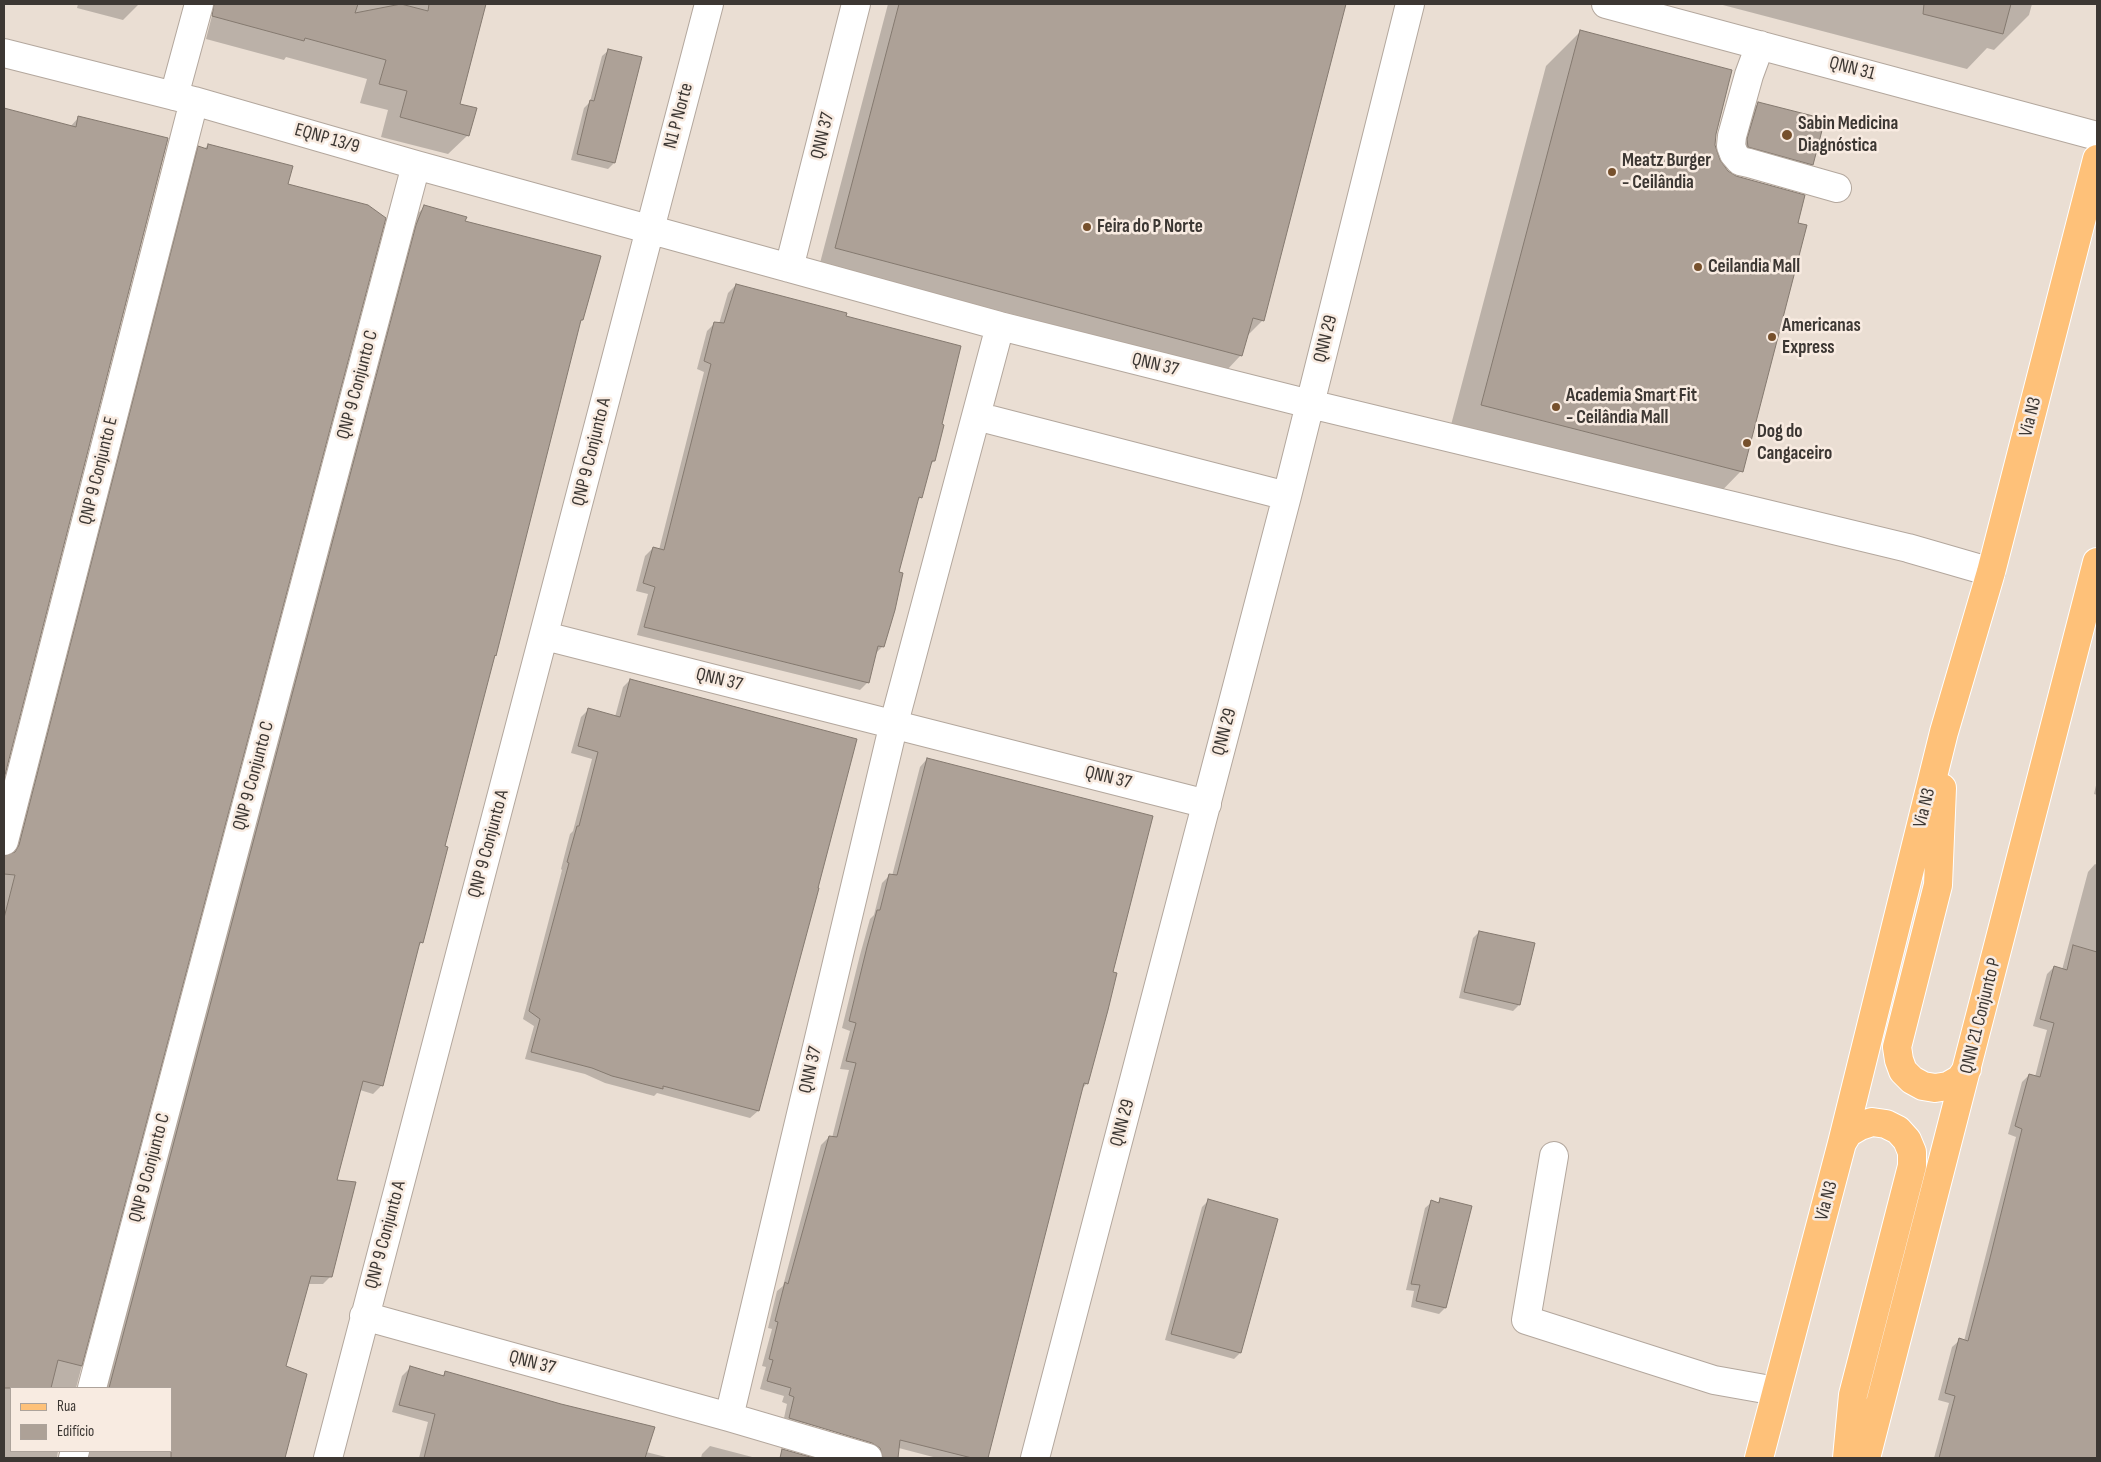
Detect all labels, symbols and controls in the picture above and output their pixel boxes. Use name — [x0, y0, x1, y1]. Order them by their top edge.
street label: QNN 31 — [1827, 52, 1877, 86]
street label: N1 P Norte — [659, 81, 699, 151]
street label: QNN 37 — [806, 110, 840, 162]
place label: Sabin Medicina Diagnóstica — [1798, 113, 1898, 157]
street label: EQNP 13/9 — [292, 119, 362, 159]
marker: Sabin Medicina Diagnóstica — [1780, 128, 1794, 142]
place label: Meatz Burger - Ceilândia — [1622, 150, 1711, 194]
marker: Meatz Burger - Ceilândia — [1606, 166, 1618, 178]
place label: Feira do P Norte — [1097, 216, 1203, 238]
marker: Feira do P Norte — [1081, 221, 1093, 233]
place label: Ceilandia Mall — [1708, 256, 1800, 278]
marker: Ceilandia Mall — [1692, 261, 1704, 273]
street label: QNN 29 — [1309, 313, 1343, 365]
place label: Americanas Express — [1782, 315, 1861, 359]
street label: QNP 9 Conjunto C — [332, 328, 384, 442]
marker: Americanas Express — [1766, 331, 1778, 343]
street label: QNN 37 — [1129, 348, 1181, 382]
place label: Academia Smart Fit - Ceilândia Mall — [1566, 385, 1697, 429]
street label: QNP 9 Conjunto A — [568, 395, 616, 509]
street label: Via N3 — [2015, 395, 2047, 439]
marker: Academia Smart Fit - Ceilândia Mall — [1550, 401, 1562, 413]
street label: QNP 9 Conjunto E — [75, 415, 123, 527]
place label: Dog do Cangaceiro — [1757, 421, 1832, 465]
marker: Dog do Cangaceiro — [1741, 437, 1753, 449]
street label: QNN 37 — [693, 663, 745, 697]
street label: QNN 29 — [1208, 706, 1242, 758]
street label: QNP 9 Conjunto C — [228, 719, 280, 833]
street label: QNN 37 — [1082, 761, 1134, 795]
street label: Via N3 — [1909, 786, 1941, 830]
street label: QNP 9 Conjunto A — [464, 787, 514, 901]
street label: QNN 21 Conjunto P — [1956, 956, 2006, 1076]
street label: QNN 37 — [795, 1044, 827, 1096]
street label: QNN 29 — [1106, 1097, 1140, 1149]
street label: QNP 9 Conjunto C — [124, 1111, 176, 1225]
street label: QNP 9 Conjunto A — [361, 1178, 411, 1292]
street label: Via N3 — [1811, 1179, 1843, 1223]
street label: QNN 37 — [506, 1346, 558, 1380]
legend — [10, 1387, 172, 1452]
text: Rua — [57, 1397, 76, 1416]
text: Edifício — [57, 1422, 94, 1441]

